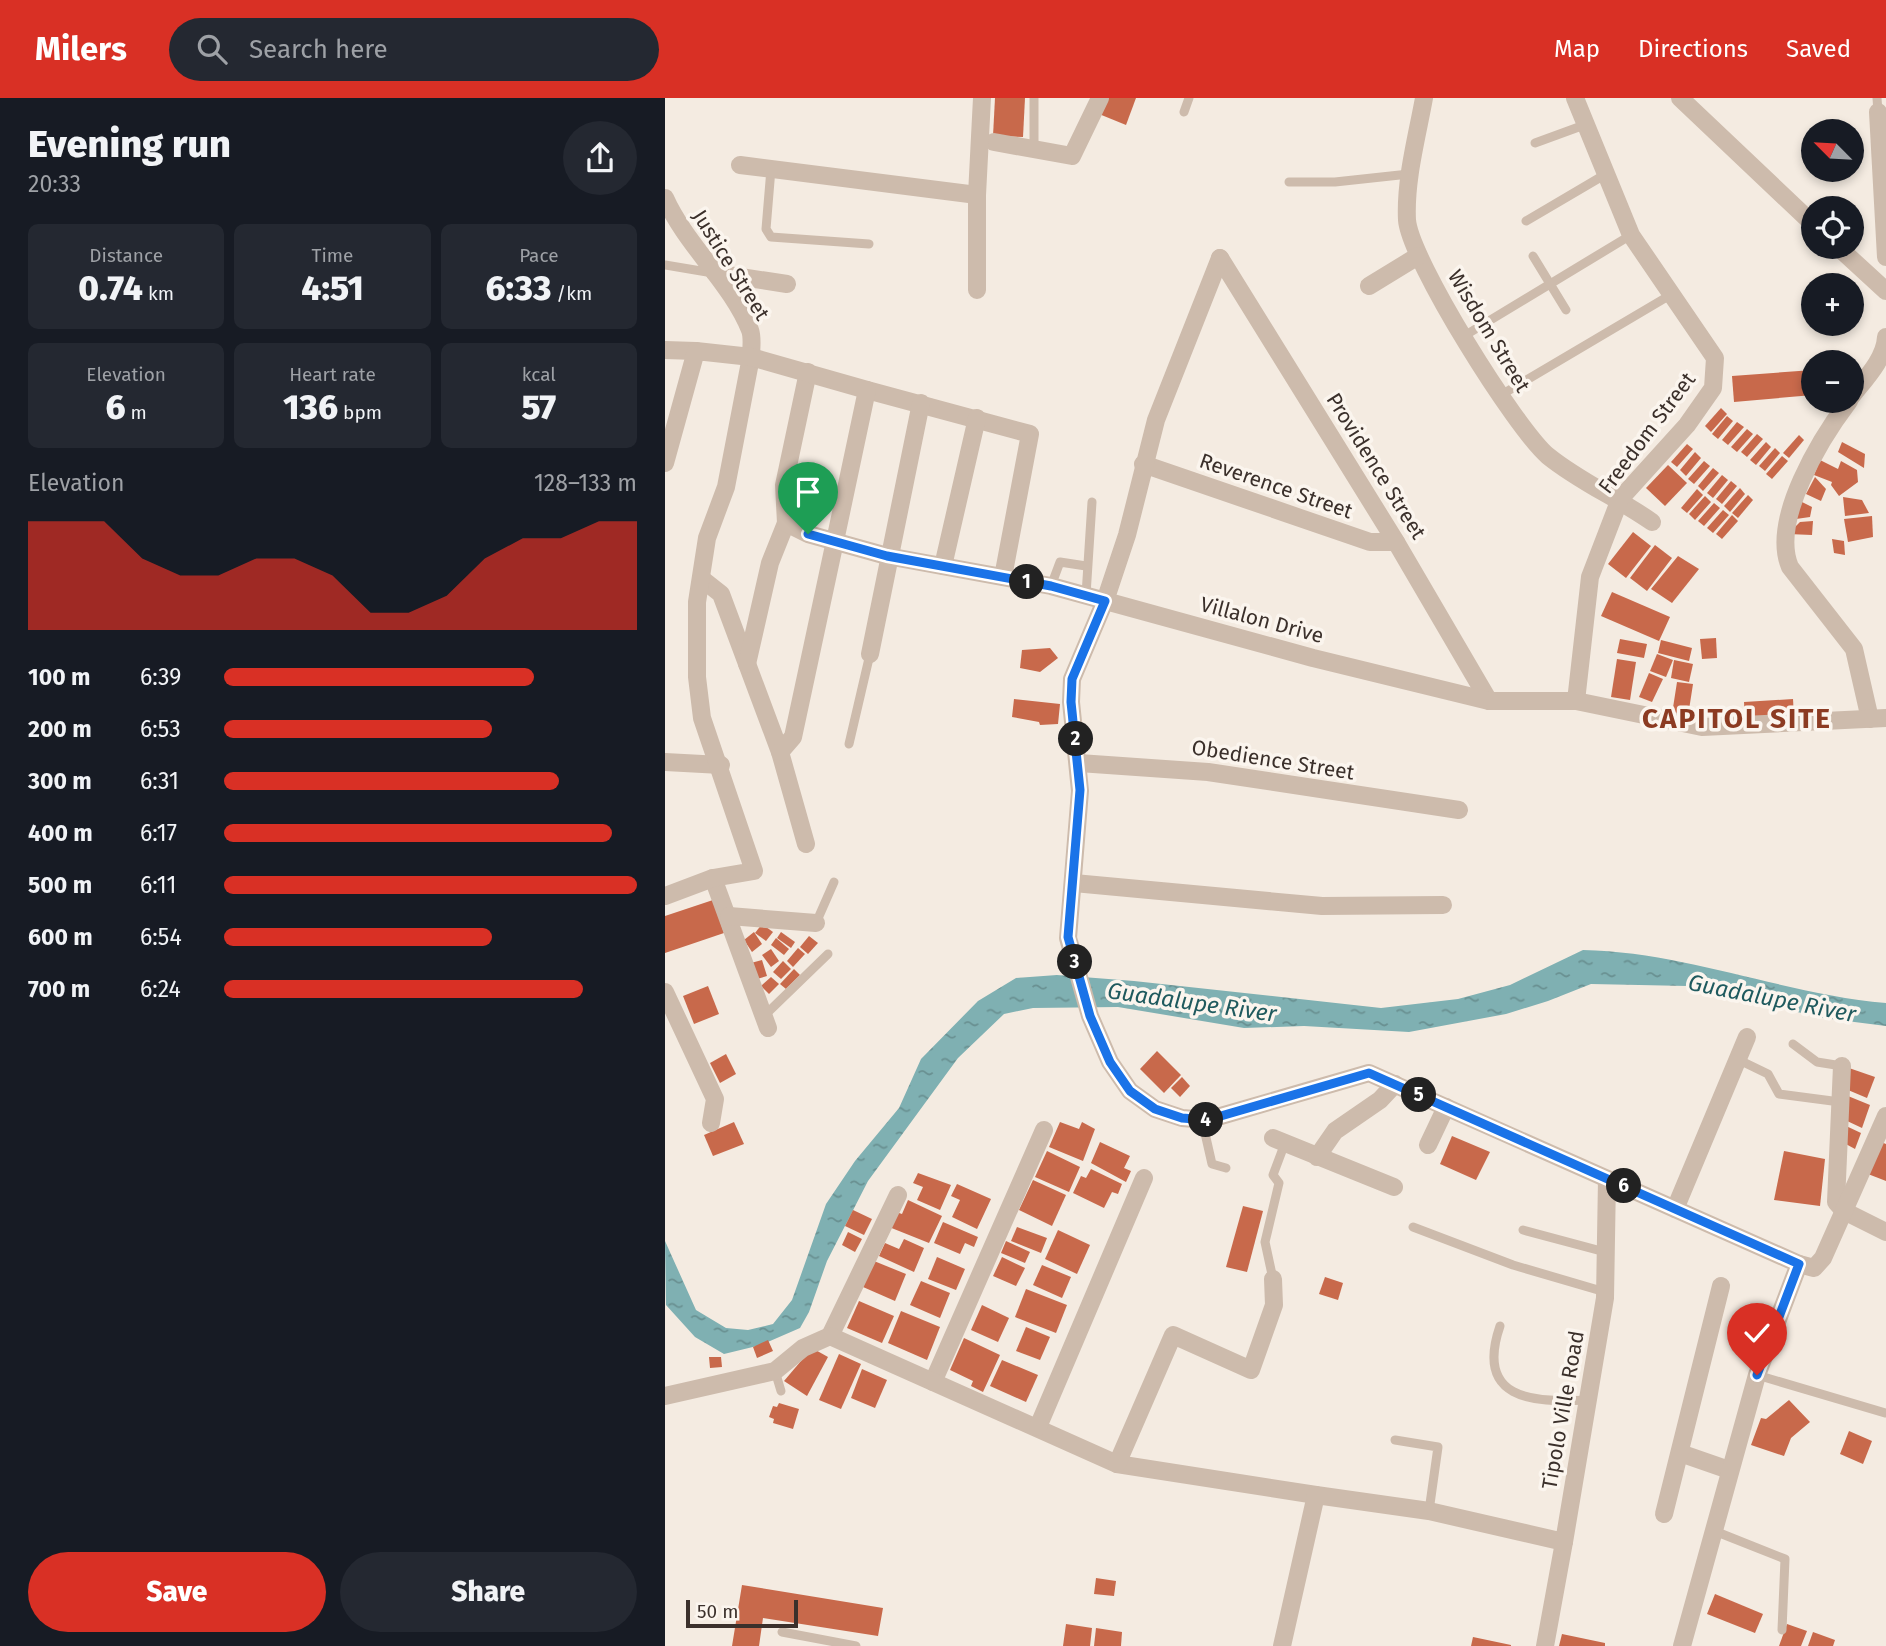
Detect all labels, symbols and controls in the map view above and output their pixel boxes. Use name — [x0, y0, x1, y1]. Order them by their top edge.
search box — [169, 18, 659, 81]
text: Milers — [35, 29, 127, 69]
icon: search — [193, 30, 231, 68]
text: Search here — [249, 34, 388, 65]
text: Map — [1554, 35, 1600, 63]
text: Directions — [1638, 35, 1748, 63]
text: Saved — [1786, 35, 1851, 63]
north arrow — [1801, 119, 1864, 182]
map controls — [1801, 119, 1864, 413]
text: Evening run — [28, 121, 231, 167]
button: share — [563, 121, 637, 195]
text: 20:33 — [28, 170, 81, 198]
button: locate — [1801, 196, 1864, 259]
street label: Justice Street — [687, 205, 776, 325]
text: Distance — [89, 244, 163, 267]
text: Time — [312, 244, 353, 267]
text: Pace — [519, 244, 559, 267]
street label: Wisdom Street — [1442, 265, 1536, 397]
text: 0.74 — [78, 267, 143, 309]
text: 4:51 — [301, 267, 364, 309]
text: 6:33 — [485, 267, 551, 309]
button: + — [1801, 273, 1864, 336]
text: km — [143, 282, 174, 305]
text: /km — [551, 282, 592, 305]
button: − — [1801, 350, 1864, 413]
text: Elevation — [86, 363, 166, 386]
text: Heart rate — [289, 363, 376, 386]
text: kcal — [522, 363, 556, 386]
street label: Freedom Street — [1593, 367, 1701, 499]
text: 6 — [105, 386, 126, 428]
text: 136 — [283, 386, 338, 428]
text: 57 — [521, 386, 556, 428]
street label: Providence Street — [1321, 388, 1432, 544]
text: m — [126, 401, 147, 424]
text: bpm — [338, 401, 382, 424]
street label: Reverence Street — [1196, 448, 1356, 525]
pin — [778, 462, 838, 534]
text: Elevation — [28, 469, 124, 497]
text: 128–133 m — [534, 469, 637, 497]
icon: arrive — [789, 473, 827, 511]
pin: 1 — [1009, 564, 1045, 600]
text: 1 — [1022, 570, 1031, 593]
street label: Villalon Drive — [1198, 591, 1326, 649]
text: 100 m — [28, 663, 90, 691]
text: 6:39 — [140, 663, 181, 691]
district label: CAPITOL SITE — [1642, 702, 1832, 735]
text: 200 m — [28, 715, 92, 743]
text: 6:53 — [140, 715, 181, 743]
pin: 2 — [1059, 722, 1093, 756]
text: 2 — [1071, 727, 1080, 750]
street label: Obedience Street — [1190, 734, 1357, 786]
text: 300 m — [28, 767, 92, 795]
text: 6:31 — [140, 767, 179, 795]
text: 400 m — [28, 819, 93, 847]
text: 6:17 — [140, 819, 177, 847]
text: 500 m — [28, 871, 92, 899]
text: 6:11 — [140, 871, 176, 899]
text: 600 m — [28, 923, 93, 951]
text: 6:54 — [140, 923, 182, 951]
pin: 3 — [1057, 944, 1093, 980]
text: 3 — [1070, 950, 1079, 973]
water label: Guadalupe River — [1686, 968, 1859, 1028]
text: 700 m — [28, 975, 90, 1003]
text: 6:24 — [140, 975, 181, 1003]
water label: Guadalupe River — [1106, 976, 1279, 1028]
pin: 5 — [1401, 1077, 1437, 1112]
text: 5 — [1413, 1083, 1424, 1106]
pin: 4 — [1189, 1102, 1223, 1138]
text: 4 — [1200, 1108, 1211, 1131]
pin: 6 — [1607, 1168, 1641, 1204]
text: 6 — [1618, 1174, 1629, 1197]
pin — [1727, 1303, 1787, 1375]
icon: check — [1738, 1314, 1776, 1352]
street label: Tipolo Ville Road — [1536, 1329, 1590, 1491]
button: Save — [28, 1552, 326, 1632]
button: Share — [340, 1552, 637, 1632]
scale bar — [686, 1597, 798, 1629]
text: 50 m — [697, 1600, 738, 1623]

